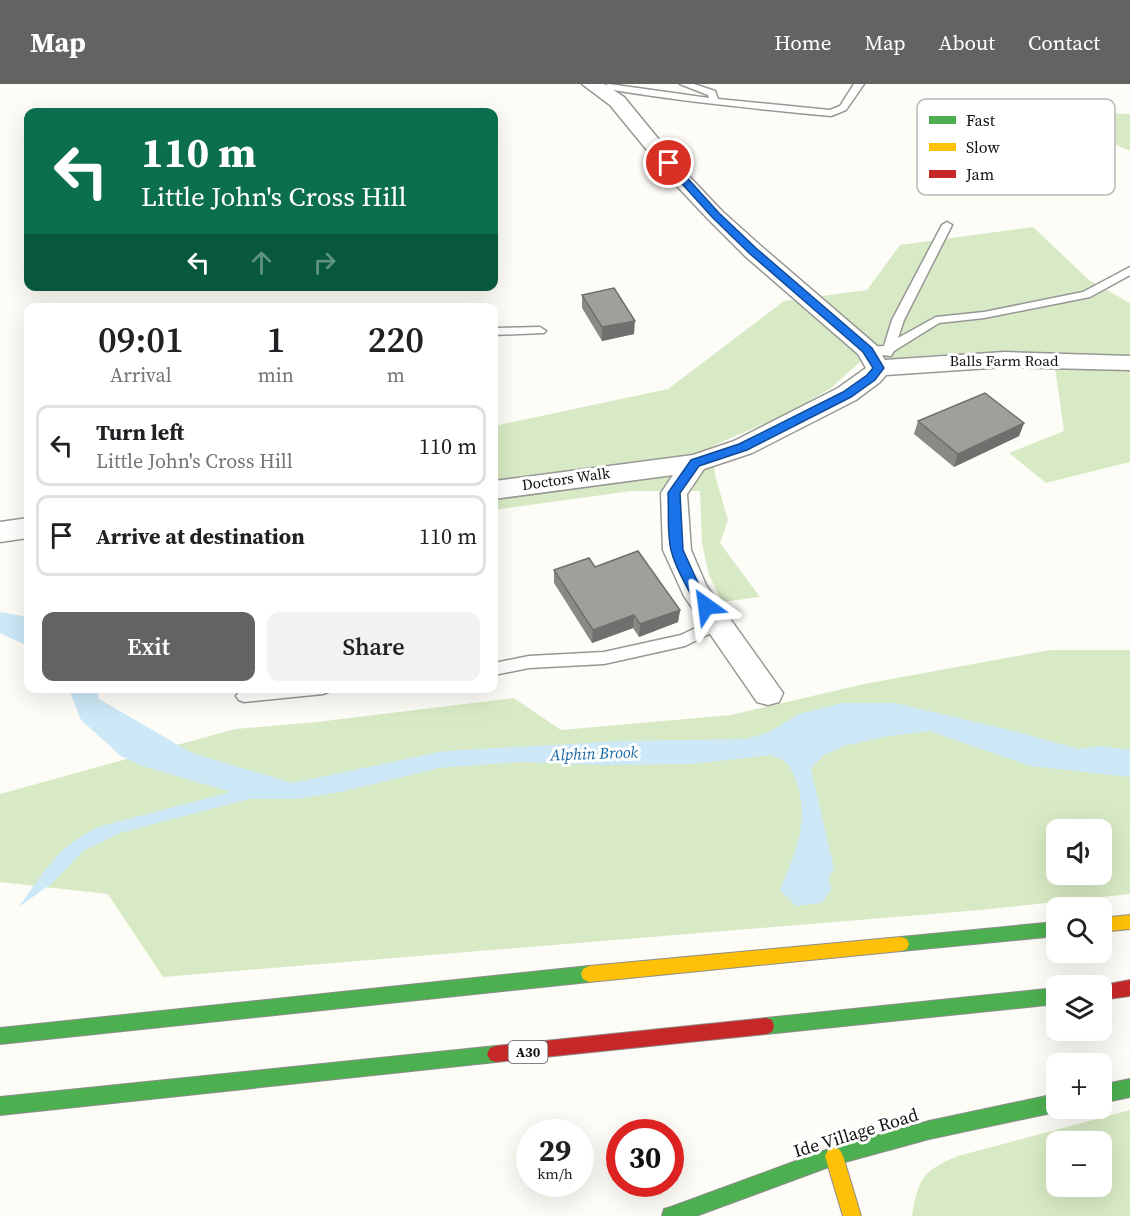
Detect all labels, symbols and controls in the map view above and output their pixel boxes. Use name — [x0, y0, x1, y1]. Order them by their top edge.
text: Map — [30, 23, 86, 61]
text: Home — [774, 28, 832, 57]
text: Map — [865, 28, 906, 57]
text: About — [939, 28, 995, 57]
text: Contact — [1028, 28, 1100, 57]
legend — [917, 99, 1115, 195]
text: Fast — [966, 109, 996, 131]
text: 110 m — [141, 123, 256, 181]
icon: left — [42, 132, 120, 210]
text: Slow — [966, 136, 1001, 158]
pin — [643, 137, 694, 188]
icon: arrive — [652, 146, 685, 179]
text: Jam — [965, 163, 994, 185]
text: Little John's Cross Hill — [141, 178, 407, 215]
icon: left — [182, 246, 215, 279]
icon: ahead — [245, 246, 278, 279]
icon: right — [308, 246, 341, 279]
text: 09:01 — [98, 315, 184, 364]
text: 1 — [266, 315, 285, 364]
text: 220 — [368, 315, 424, 364]
street label: Balls Farm Road — [950, 350, 1059, 371]
text: Arrival — [110, 361, 172, 389]
text: min — [258, 361, 294, 389]
text: m — [387, 361, 405, 389]
text: Turn left — [96, 417, 184, 447]
icon: left — [45, 429, 78, 462]
text: 110 m — [419, 431, 477, 461]
text: Little John's Cross Hill — [96, 447, 293, 475]
street label: Doctors Walk — [521, 462, 612, 495]
icon: arrive — [45, 519, 78, 552]
text: Arrive at destination — [96, 521, 305, 551]
text: 110 m — [419, 521, 477, 551]
position arrow — [674, 574, 738, 638]
button: Exit — [42, 612, 255, 681]
button: Share — [267, 612, 480, 681]
water label: Alphin Brook — [549, 740, 639, 766]
map controls — [1046, 819, 1112, 1197]
button: sound — [1046, 819, 1112, 885]
button: search — [1046, 897, 1112, 963]
button: layers — [1046, 975, 1112, 1041]
road number: A30 — [508, 1041, 548, 1063]
button: + — [1046, 1053, 1112, 1119]
street label: Ide Village Road — [790, 1102, 921, 1163]
speed limit sign: 30 — [606, 1119, 684, 1197]
text: 29 — [539, 1130, 571, 1171]
button: − — [1046, 1131, 1112, 1197]
text: km/h — [537, 1163, 573, 1184]

